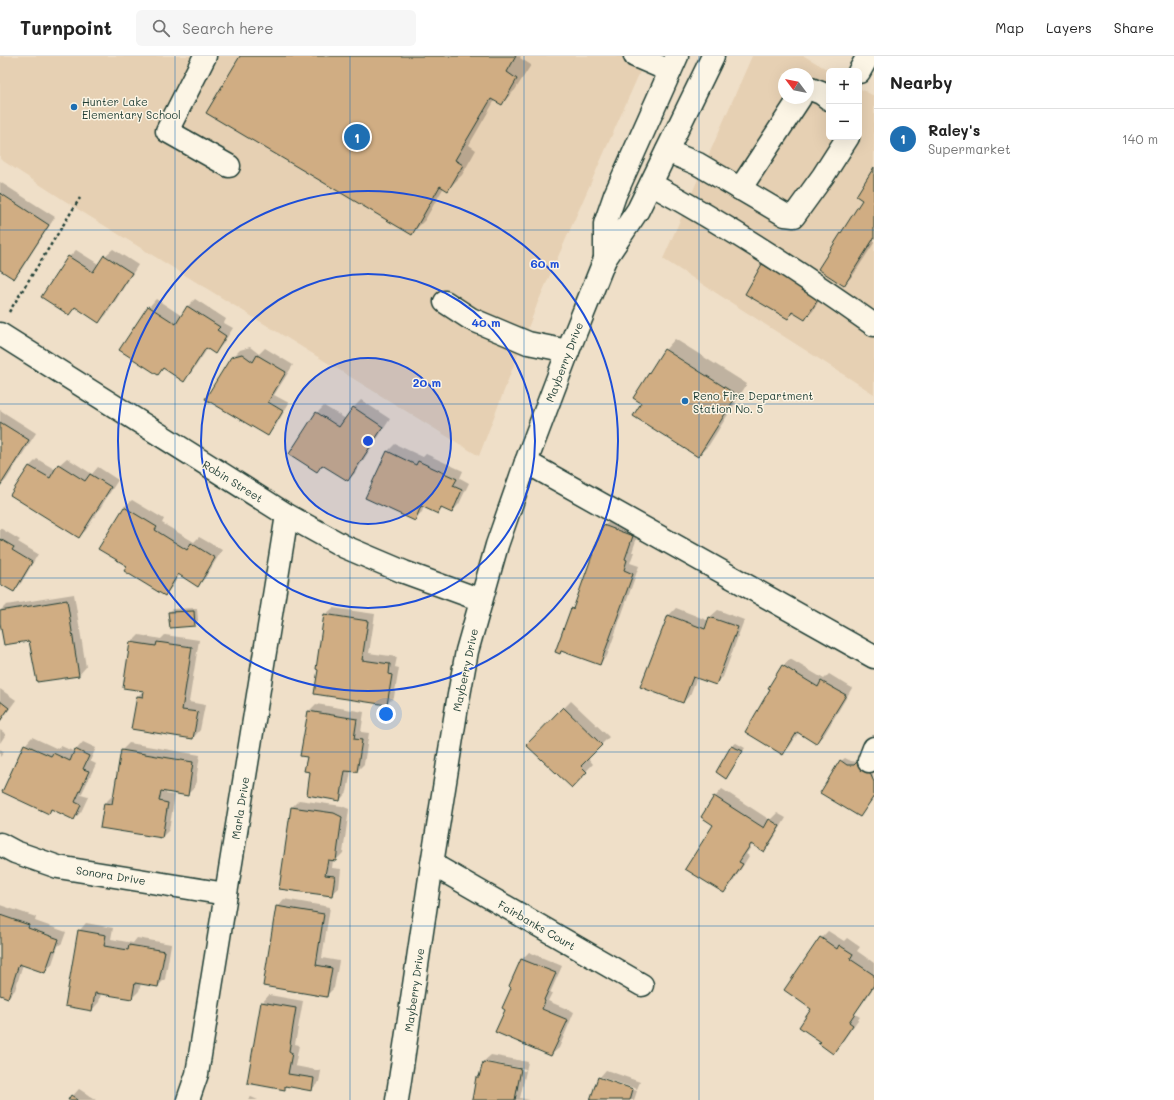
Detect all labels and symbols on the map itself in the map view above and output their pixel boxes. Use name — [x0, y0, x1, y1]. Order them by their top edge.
north arrow — [778, 68, 814, 104]
place label: Hunter Lake Elementary School — [82, 94, 181, 122]
marker: Hunter Lake Elementary School — [69, 102, 79, 112]
pin: 1 — [344, 122, 370, 152]
text: 60 m — [531, 255, 559, 271]
text: 40 m — [471, 314, 501, 330]
street label: Mayberry Drive — [542, 320, 586, 404]
text: 20 m — [413, 374, 441, 390]
place label: Reno Fire Department Station No. 5 — [693, 388, 813, 416]
marker: Reno Fire Department Station No. 5 — [680, 396, 690, 406]
centre of rings — [361, 434, 375, 448]
street label: Robin Street — [200, 456, 266, 506]
street label: Mayberry Drive — [449, 627, 481, 713]
your location — [376, 704, 396, 724]
street label: Marla Drive — [228, 775, 252, 840]
street label: Sonora Drive — [75, 862, 147, 888]
street label: Fairbanks Court — [495, 897, 579, 953]
street label: Mayberry Drive — [401, 947, 427, 1033]

